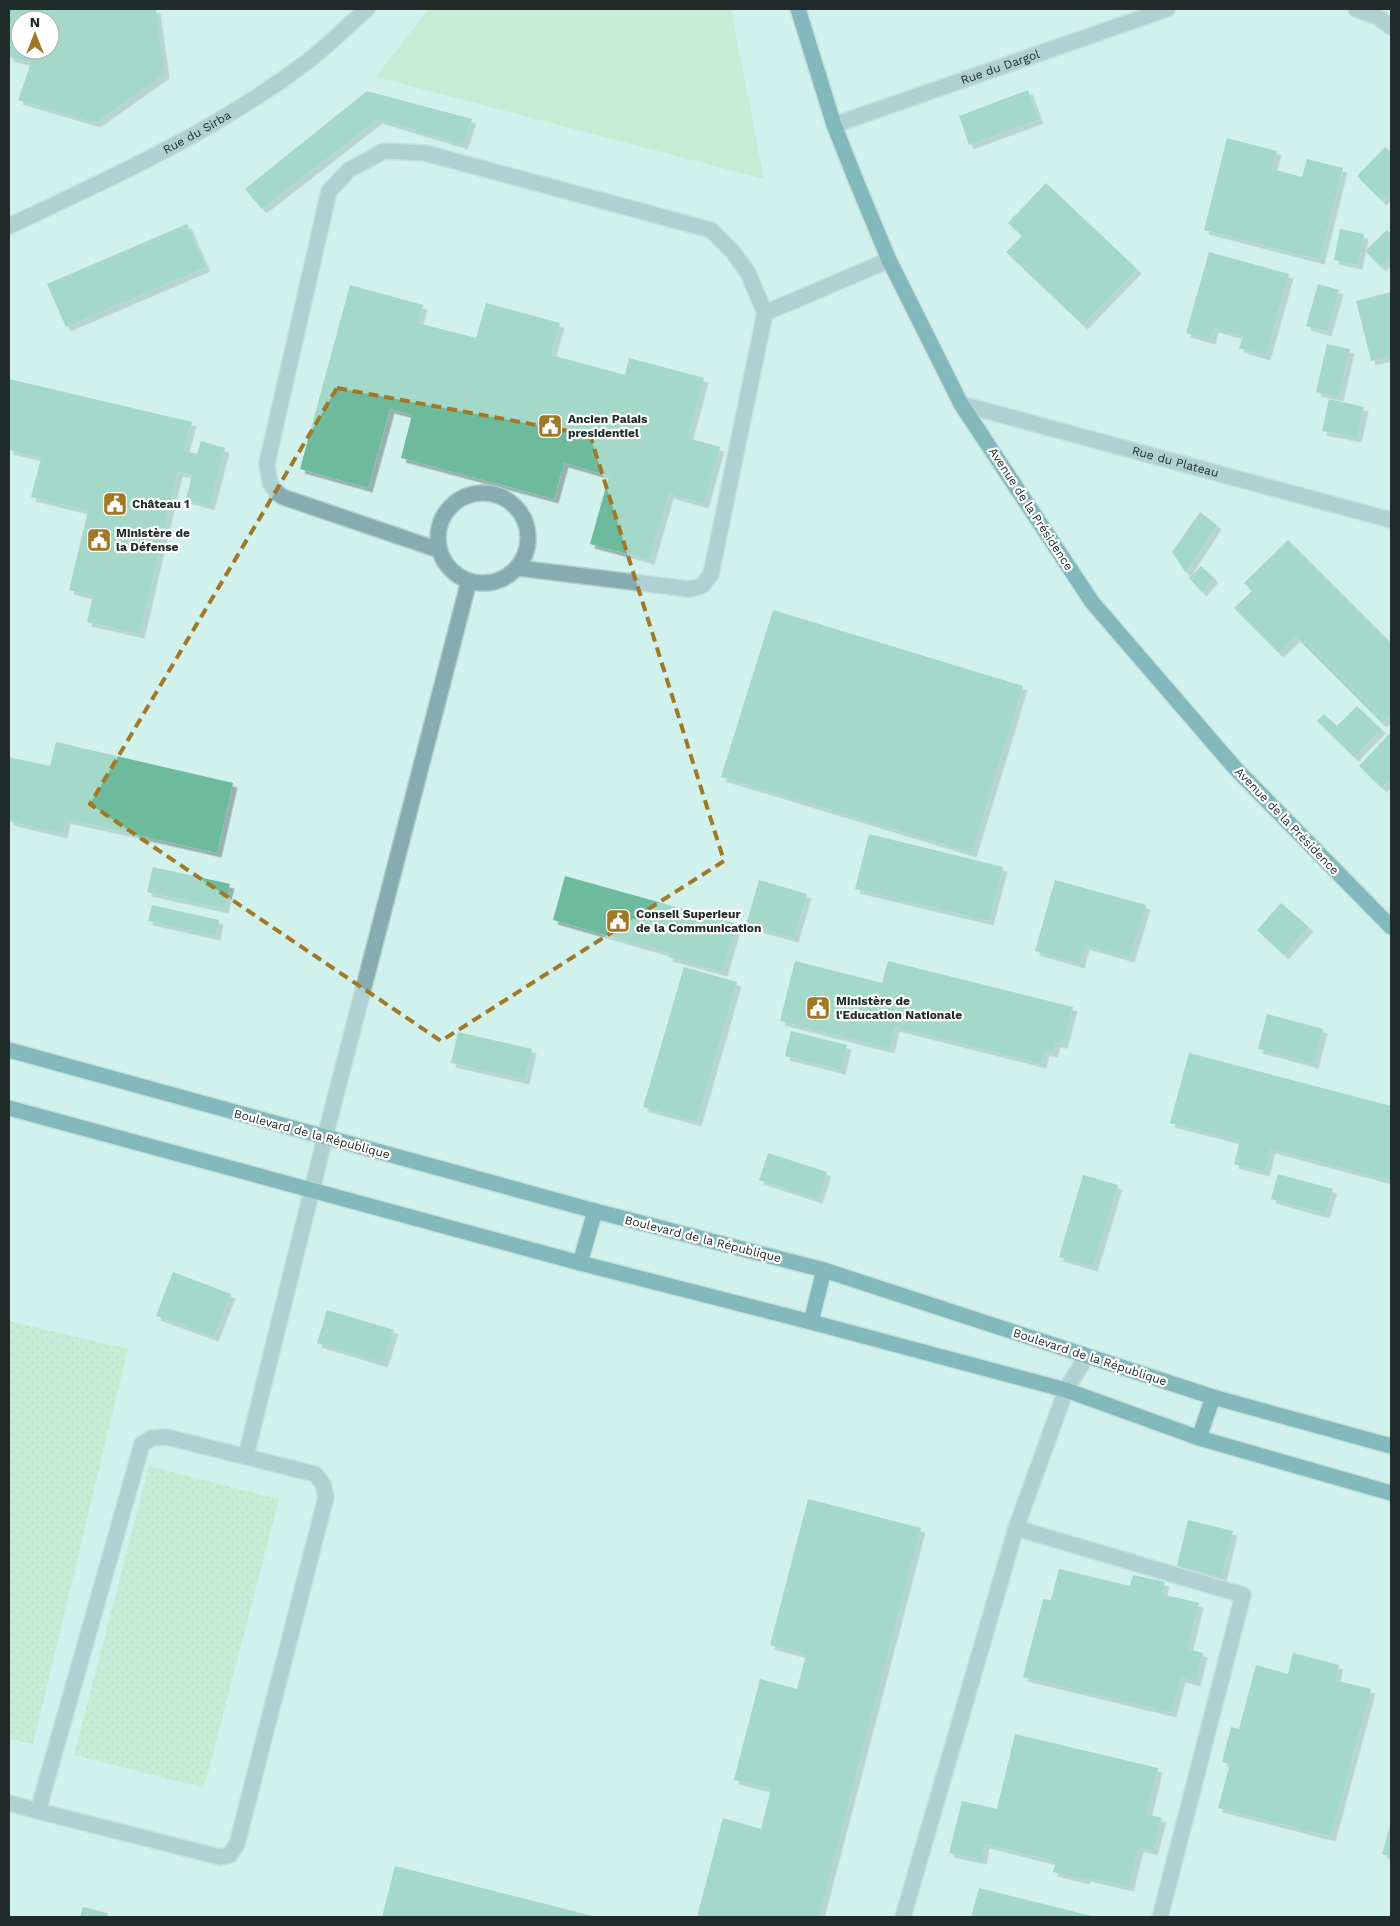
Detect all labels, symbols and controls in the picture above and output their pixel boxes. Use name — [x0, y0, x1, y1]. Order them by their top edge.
north arrow — [10, 10, 60, 60]
text: N — [30, 14, 40, 30]
street label: Rue du Dargol — [959, 47, 1042, 87]
street label: Rue du Sirba — [161, 108, 234, 157]
place label: Ancien Palais presidentiel — [568, 412, 648, 440]
public building icon: Ancien Palais presidentiel — [537, 413, 563, 439]
street label: Rue du Plateau — [1131, 443, 1220, 480]
street label: Avenue de la Présidence — [986, 445, 1076, 573]
public building icon: Château 1 — [102, 491, 128, 517]
place label: Château 1 — [132, 497, 189, 511]
place label: Ministère de la Défense — [116, 526, 190, 554]
public building icon: Ministère de la Défense — [86, 527, 112, 553]
street label: Avenue de la Présidence — [1232, 765, 1342, 877]
place label: Conseil Superieur de la Communication — [636, 907, 761, 935]
public building icon: Conseil Superieur de la Communication — [605, 908, 631, 934]
place label: Ministère de l'Education Nationale — [836, 994, 962, 1022]
public building icon: Ministère de l'Education Nationale — [805, 995, 831, 1021]
street label: Boulevard de la République — [233, 1106, 392, 1162]
street label: Boulevard de la République — [623, 1213, 783, 1265]
street label: Boulevard de la République — [1011, 1326, 1169, 1389]

